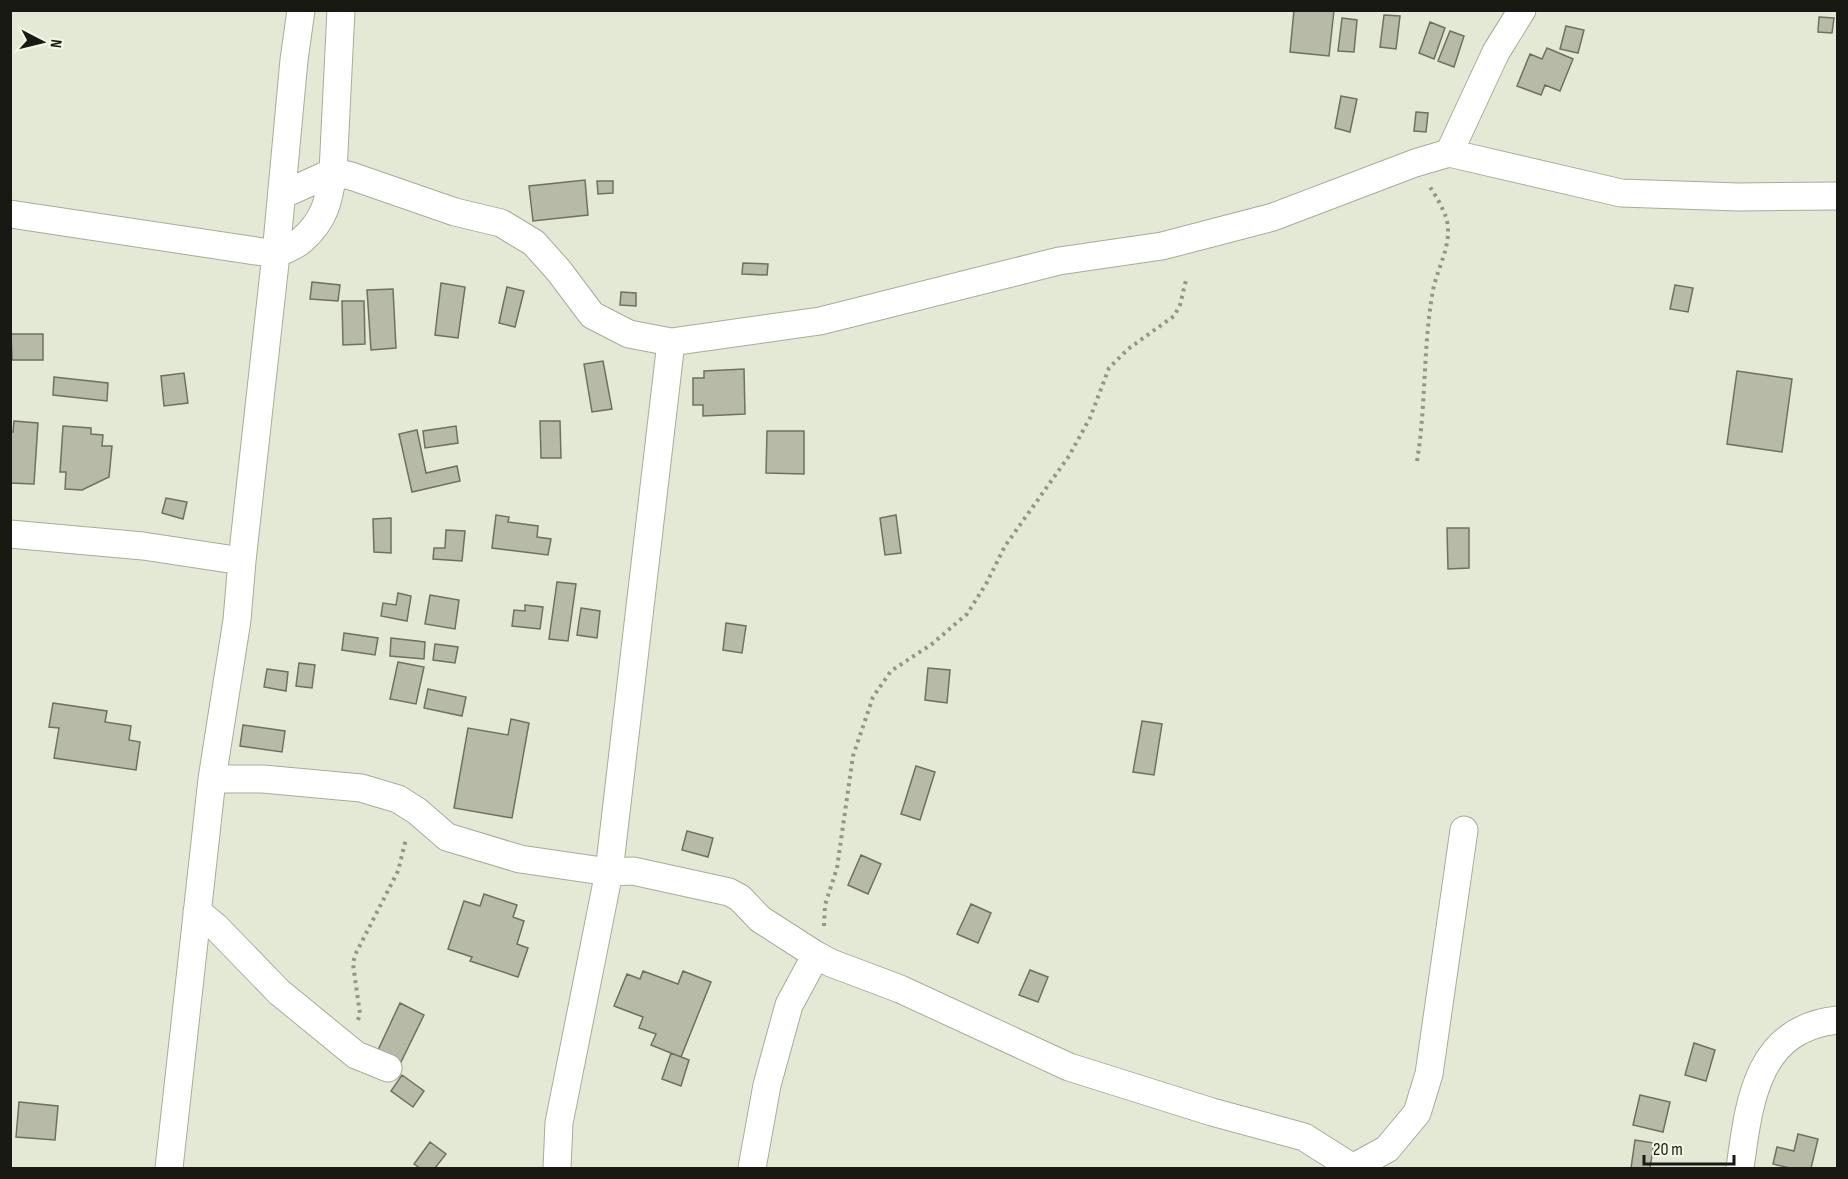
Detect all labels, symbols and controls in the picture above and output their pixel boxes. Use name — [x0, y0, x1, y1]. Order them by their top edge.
north arrow — [12, 12, 72, 72]
text: N — [45, 38, 65, 49]
scale bar — [1644, 1128, 1734, 1166]
text: 20 m — [1653, 1139, 1683, 1160]

